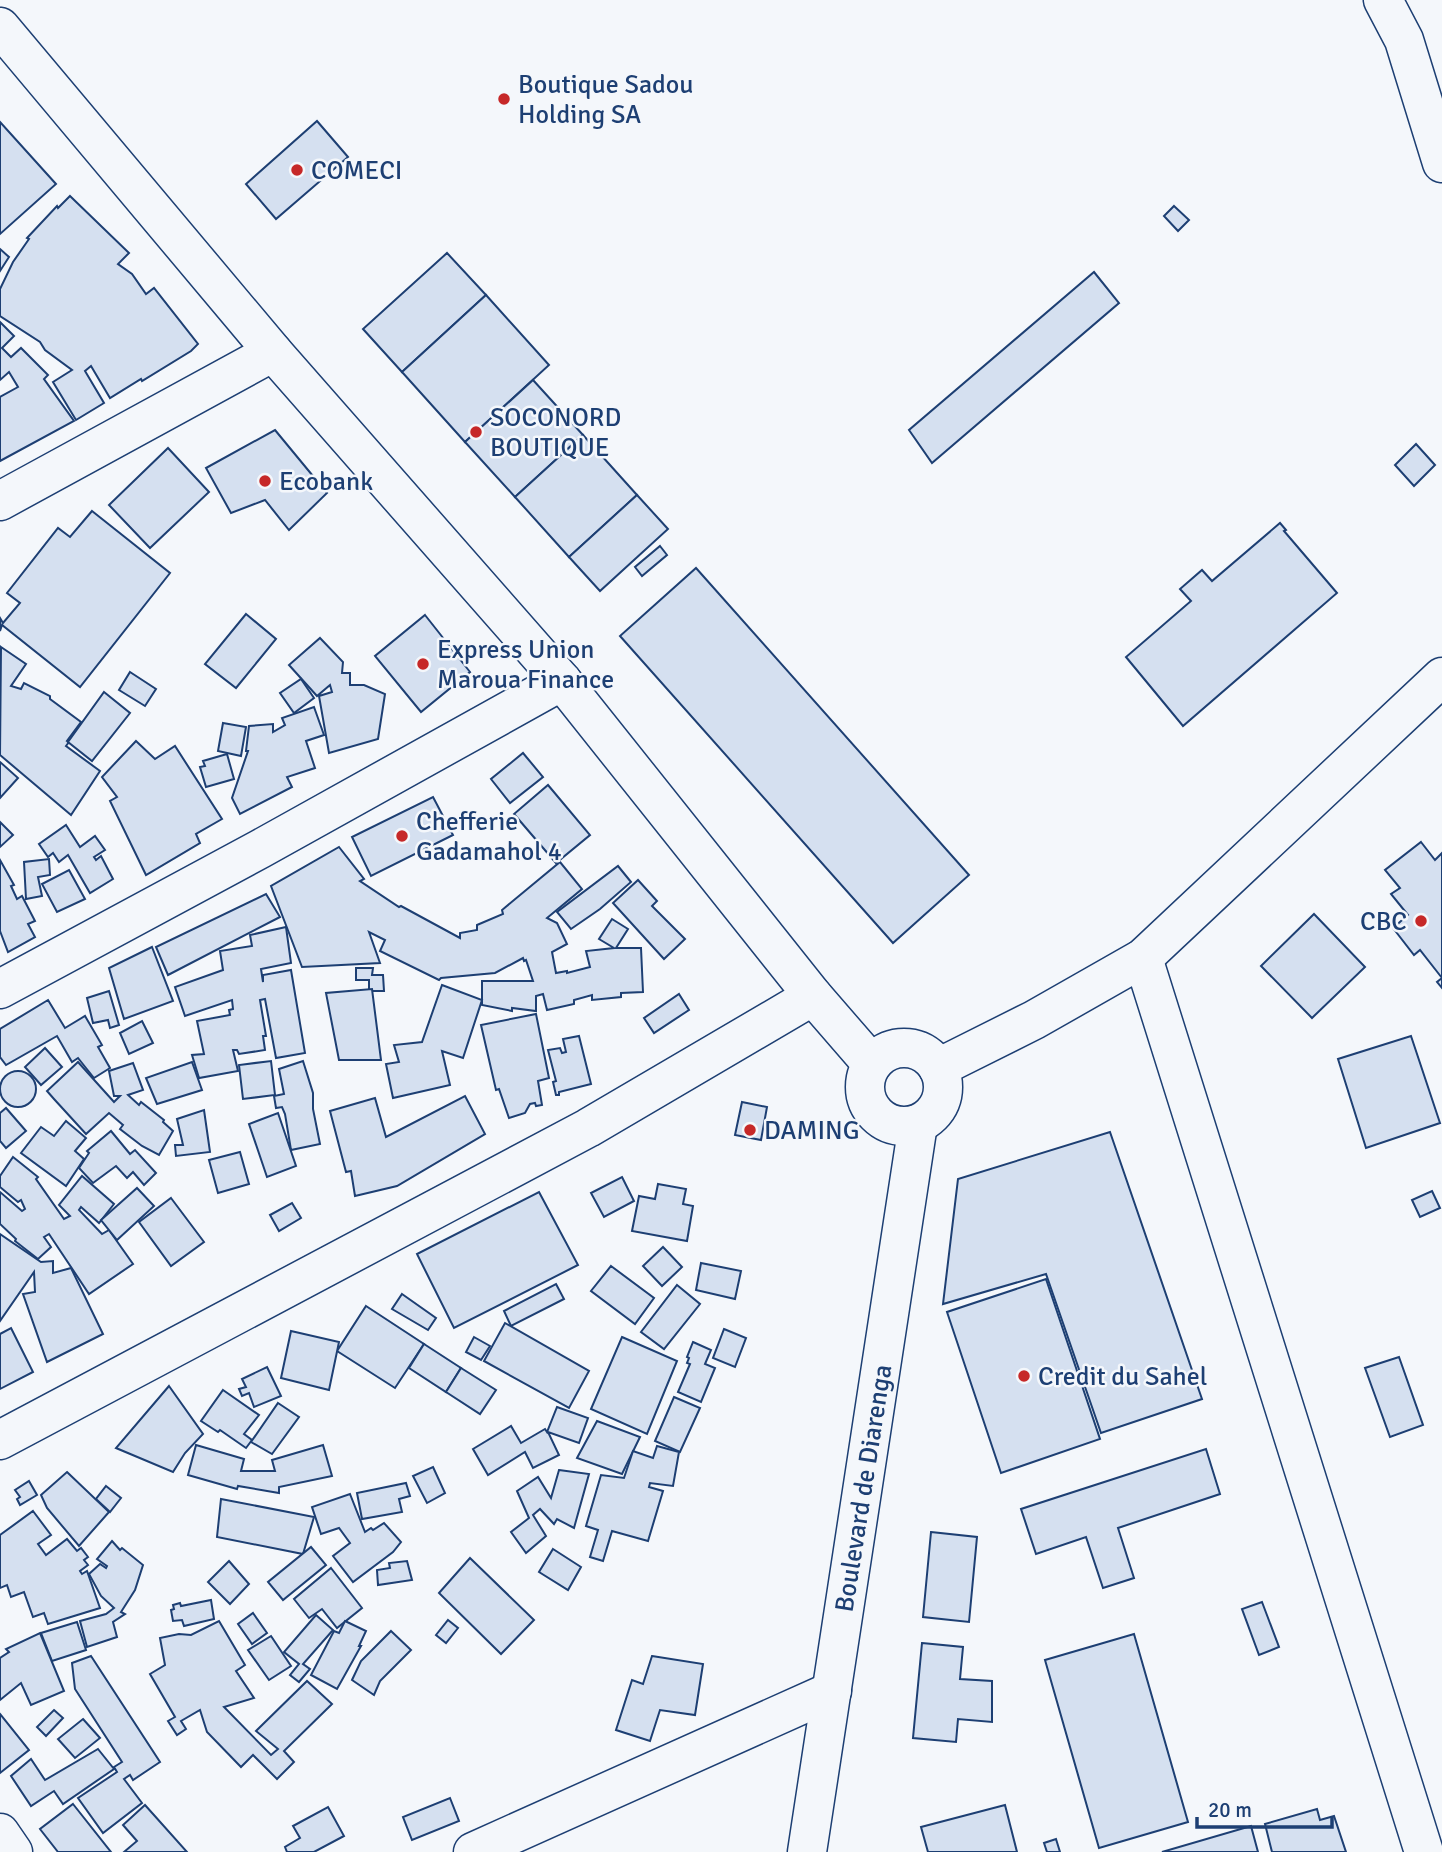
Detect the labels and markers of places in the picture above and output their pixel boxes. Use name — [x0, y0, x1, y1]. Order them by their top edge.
place label: Boutique Sadou Holding SA — [518, 69, 694, 131]
marker: Boutique Sadou Holding SA — [496, 91, 512, 107]
place label: COMECI — [311, 155, 402, 187]
marker: COMECI — [289, 162, 305, 178]
place label: SOCONORD BOUTIQUE — [490, 402, 621, 464]
marker: SOCONORD BOUTIQUE — [468, 424, 484, 440]
place label: Ecobank — [279, 466, 373, 498]
marker: Ecobank — [257, 473, 273, 489]
place label: Express Union Maroua Finance — [437, 634, 614, 696]
marker: Express Union Maroua Finance — [415, 656, 431, 672]
place label: Chefferie Gadamahol 4 — [416, 806, 562, 868]
marker: Chefferie Gadamahol 4 — [394, 828, 410, 844]
place label: CBC — [1360, 906, 1407, 938]
marker: CBC — [1413, 913, 1429, 929]
place label: DAMING — [764, 1115, 859, 1147]
marker: DAMING — [742, 1122, 758, 1138]
place label: Credit du Sahel — [1038, 1361, 1207, 1393]
marker: Credit du Sahel — [1016, 1368, 1032, 1384]

